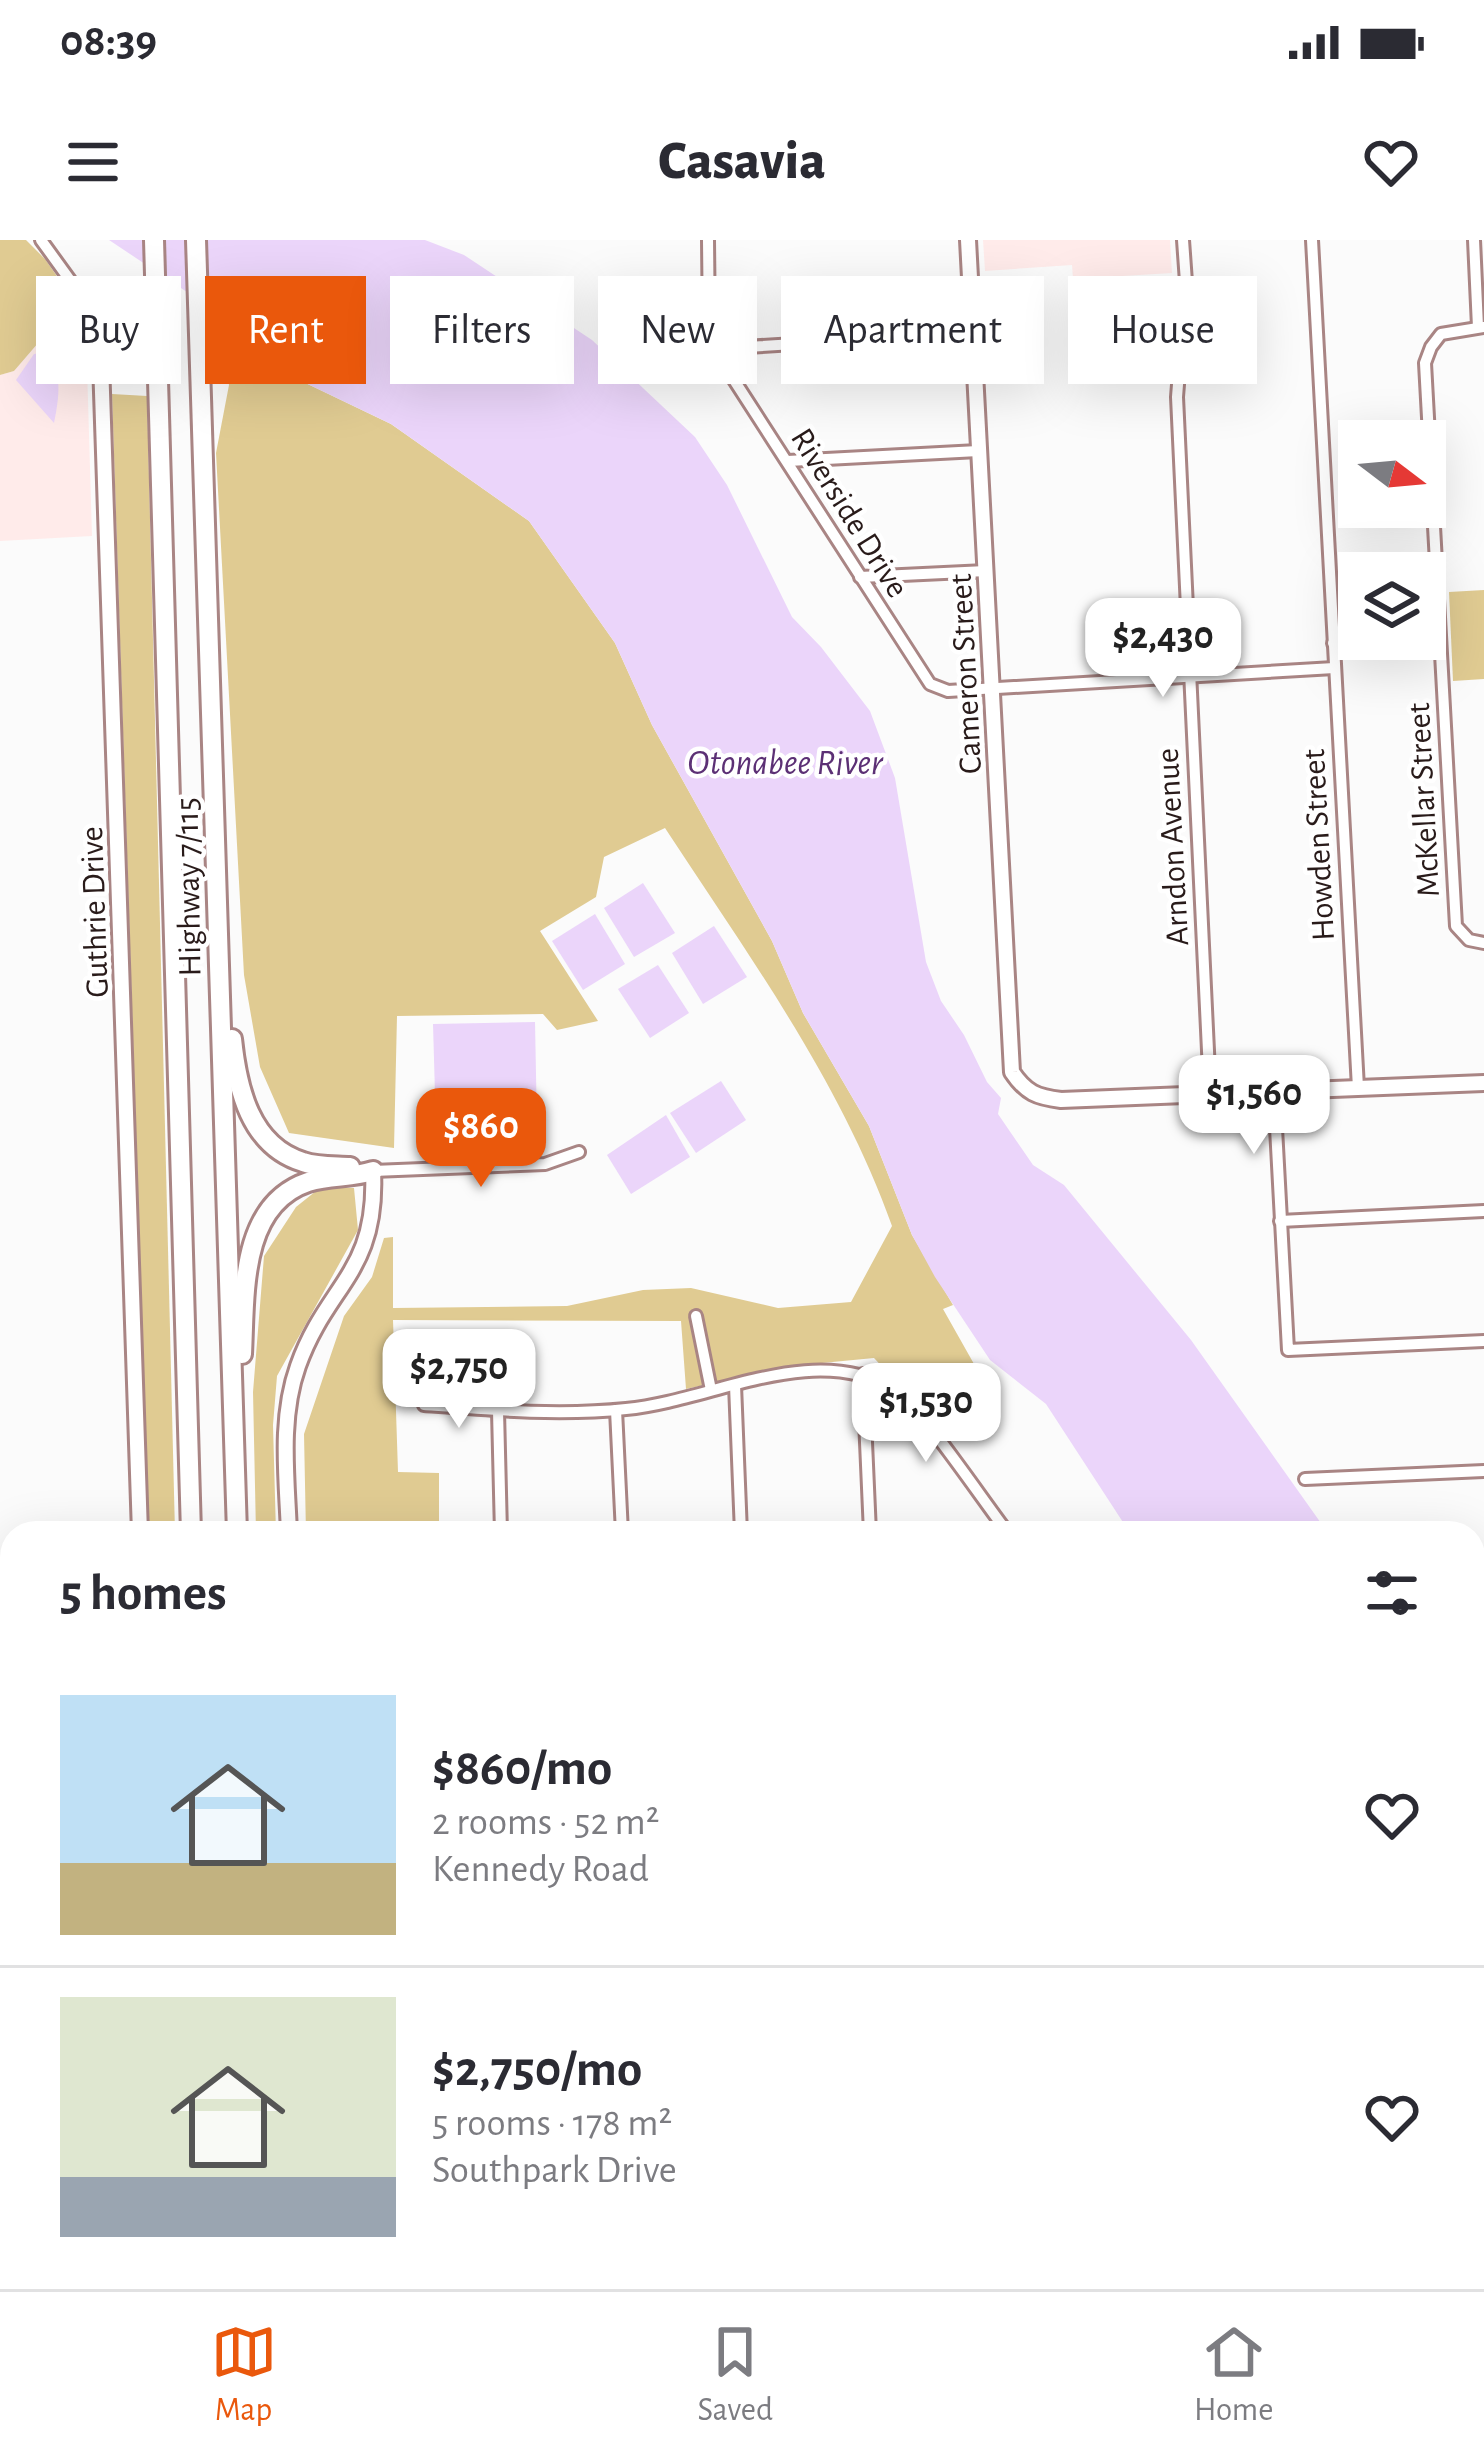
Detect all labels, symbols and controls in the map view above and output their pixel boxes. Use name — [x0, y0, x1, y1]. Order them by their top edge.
text: 08:39 — [60, 19, 157, 64]
icon: menu — [60, 129, 126, 195]
icon: heart — [1358, 129, 1424, 195]
text: Casavia — [658, 135, 826, 189]
chip: Buy — [36, 276, 181, 384]
chip: Rent — [205, 276, 366, 384]
chip: Filters — [390, 276, 574, 384]
chip: New — [598, 276, 757, 384]
chip: Apartment — [781, 276, 1044, 384]
chip: House — [1068, 276, 1257, 384]
north arrow — [1338, 420, 1446, 528]
map controls — [1338, 420, 1446, 660]
street label: Riverside Drive — [784, 423, 914, 604]
button: layers — [1338, 552, 1446, 660]
street label: Cameron Street — [945, 572, 988, 775]
pin: $2,430 — [1065, 598, 1261, 700]
text: $2,430 — [1112, 617, 1214, 656]
street label: McKellar Street — [1403, 701, 1446, 898]
water label: Otonabee River — [687, 745, 884, 781]
street label: Arndon Avenue — [1152, 747, 1195, 947]
street label: Howden Street — [1298, 748, 1341, 942]
street label: Highway 7/115 — [171, 797, 208, 977]
street label: Guthrie Drive — [76, 826, 115, 998]
pin: $1,560 — [1156, 1055, 1352, 1157]
text: $1,560 — [1206, 1074, 1302, 1113]
pin: $860 — [410, 1088, 552, 1190]
text: $860 — [443, 1107, 519, 1146]
pin: $2,750 — [361, 1329, 557, 1431]
text: $2,750 — [410, 1348, 508, 1387]
pin: $1,530 — [828, 1363, 1024, 1465]
text: $1,530 — [879, 1382, 973, 1421]
icon: filters — [1359, 1560, 1425, 1626]
text: 5 homes — [60, 1568, 227, 1619]
icon: home — [156, 1743, 300, 1887]
text: $860/mo — [432, 1743, 612, 1794]
icon: heart — [1359, 1782, 1425, 1848]
text: 2 rooms · 52 m² — [432, 1803, 659, 1842]
text: Kennedy Road — [432, 1850, 649, 1889]
text: $2,750/mo — [432, 2044, 642, 2095]
icon: home — [156, 2045, 300, 2189]
icon: heart — [1359, 2084, 1425, 2150]
text: 5 rooms · 178 m² — [432, 2104, 672, 2143]
text: Southpark Drive — [432, 2151, 677, 2190]
tab: Map — [211, 2319, 277, 2431]
tab: Saved — [698, 2319, 773, 2431]
tab: Home — [1194, 2319, 1273, 2431]

